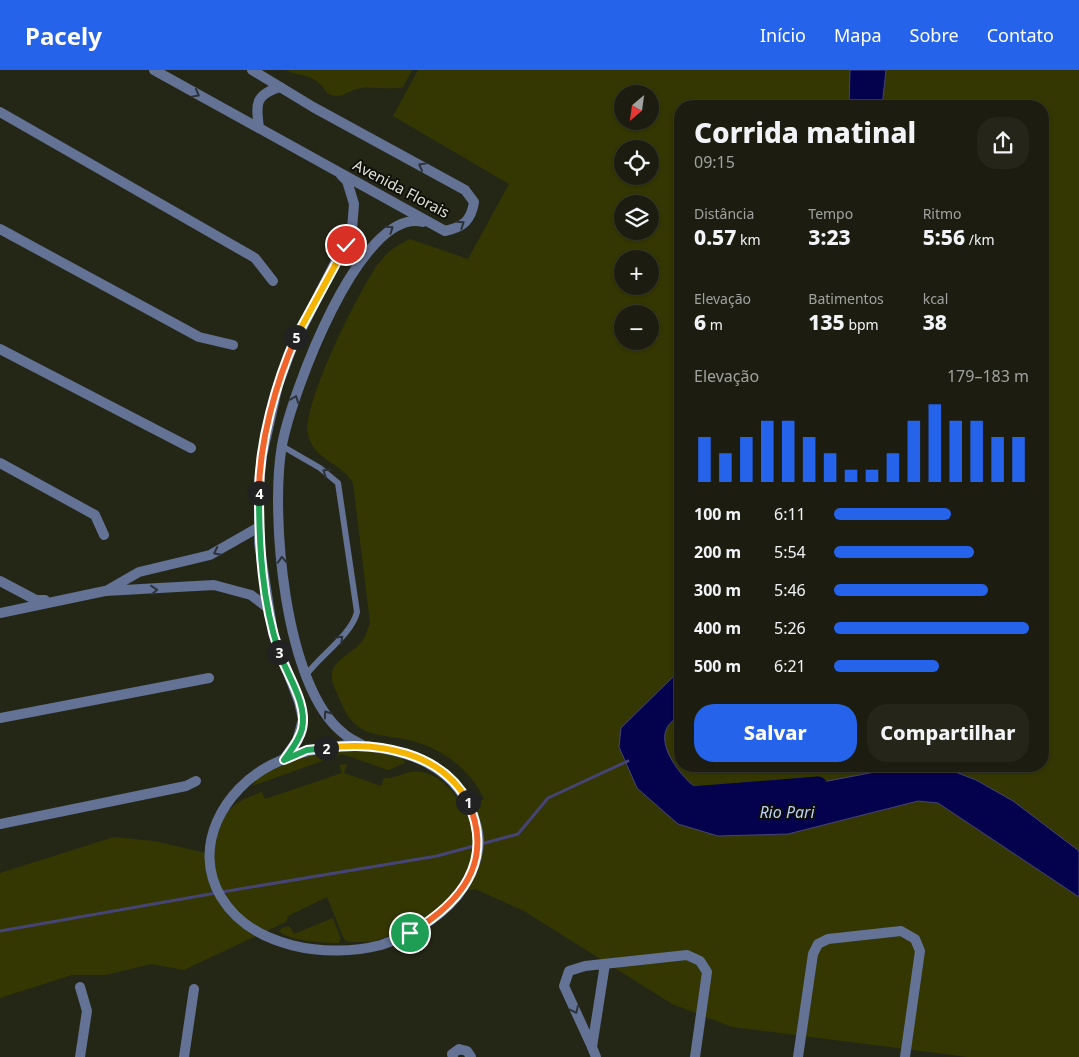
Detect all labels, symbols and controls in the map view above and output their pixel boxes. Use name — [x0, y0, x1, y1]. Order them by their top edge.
text: Pacely — [25, 19, 102, 52]
text: Início — [760, 23, 806, 47]
text: Mapa — [834, 23, 882, 47]
text: Sobre — [910, 23, 959, 47]
text: Contato — [987, 23, 1054, 47]
north arrow — [614, 85, 659, 130]
map controls — [614, 85, 659, 350]
one-way arrow — [191, 87, 200, 97]
text: Corrida matinal — [694, 113, 916, 151]
button: share — [977, 117, 1029, 169]
button: locate — [614, 140, 659, 185]
text: 09:15 — [694, 151, 735, 173]
street label: Avenida Florais — [350, 154, 453, 222]
one-way arrow — [418, 162, 427, 172]
button: layers — [614, 195, 659, 240]
text: Distância — [694, 204, 754, 223]
text: Tempo — [808, 204, 853, 223]
text: Ritmo — [923, 204, 962, 223]
one-way arrow — [456, 221, 465, 231]
text: 0.57 — [694, 223, 736, 251]
text: 3:23 — [808, 223, 851, 251]
text: 5:56 — [923, 223, 965, 251]
pin — [325, 224, 367, 266]
one-way arrow — [385, 226, 394, 235]
text: km — [736, 230, 761, 249]
text: /km — [965, 230, 994, 249]
icon: check — [332, 231, 360, 259]
button: + — [614, 250, 659, 295]
text: Elevação — [694, 289, 751, 308]
text: Batimentos — [808, 289, 884, 308]
text: kcal — [923, 289, 948, 308]
button: − — [614, 305, 659, 350]
text: 6 — [694, 308, 706, 336]
text: 135 — [808, 308, 845, 336]
text: 38 — [923, 308, 947, 336]
text: m — [706, 315, 723, 334]
text: bpm — [845, 315, 879, 334]
pin: 5 — [284, 324, 308, 350]
text: 5 — [292, 328, 301, 347]
text: Elevação — [694, 365, 759, 387]
text: 179–183 m — [947, 365, 1029, 387]
one-way arrow — [289, 395, 299, 404]
one-way arrow — [322, 469, 331, 478]
pin: 4 — [246, 480, 272, 506]
text: 4 — [255, 484, 264, 503]
text: 100 m — [694, 503, 741, 525]
text: 6:11 — [774, 503, 806, 525]
text: 200 m — [694, 541, 741, 563]
text: 5:54 — [774, 541, 806, 563]
one-way arrow — [213, 546, 222, 556]
one-way arrow — [276, 555, 287, 563]
text: 300 m — [694, 579, 741, 601]
text: 5:46 — [774, 579, 806, 601]
one-way arrow — [150, 584, 158, 595]
text: 400 m — [694, 617, 741, 639]
text: 5:26 — [774, 617, 806, 639]
one-way arrow — [334, 636, 343, 645]
pin: 3 — [266, 640, 292, 664]
text: 3 — [275, 643, 284, 662]
text: 500 m — [694, 655, 741, 677]
text: 6:21 — [774, 655, 806, 677]
button: Salvar — [694, 704, 857, 762]
button: Compartilhar — [867, 704, 1029, 762]
one-way arrow — [324, 710, 333, 720]
pin: 2 — [314, 736, 338, 760]
text: 2 — [322, 739, 331, 758]
pin: 1 — [456, 790, 480, 814]
text: 1 — [464, 793, 473, 812]
water label: Rio Pari — [759, 801, 815, 823]
pin — [389, 912, 431, 954]
icon: arrive — [396, 919, 424, 947]
one-way arrow — [569, 1005, 580, 1014]

